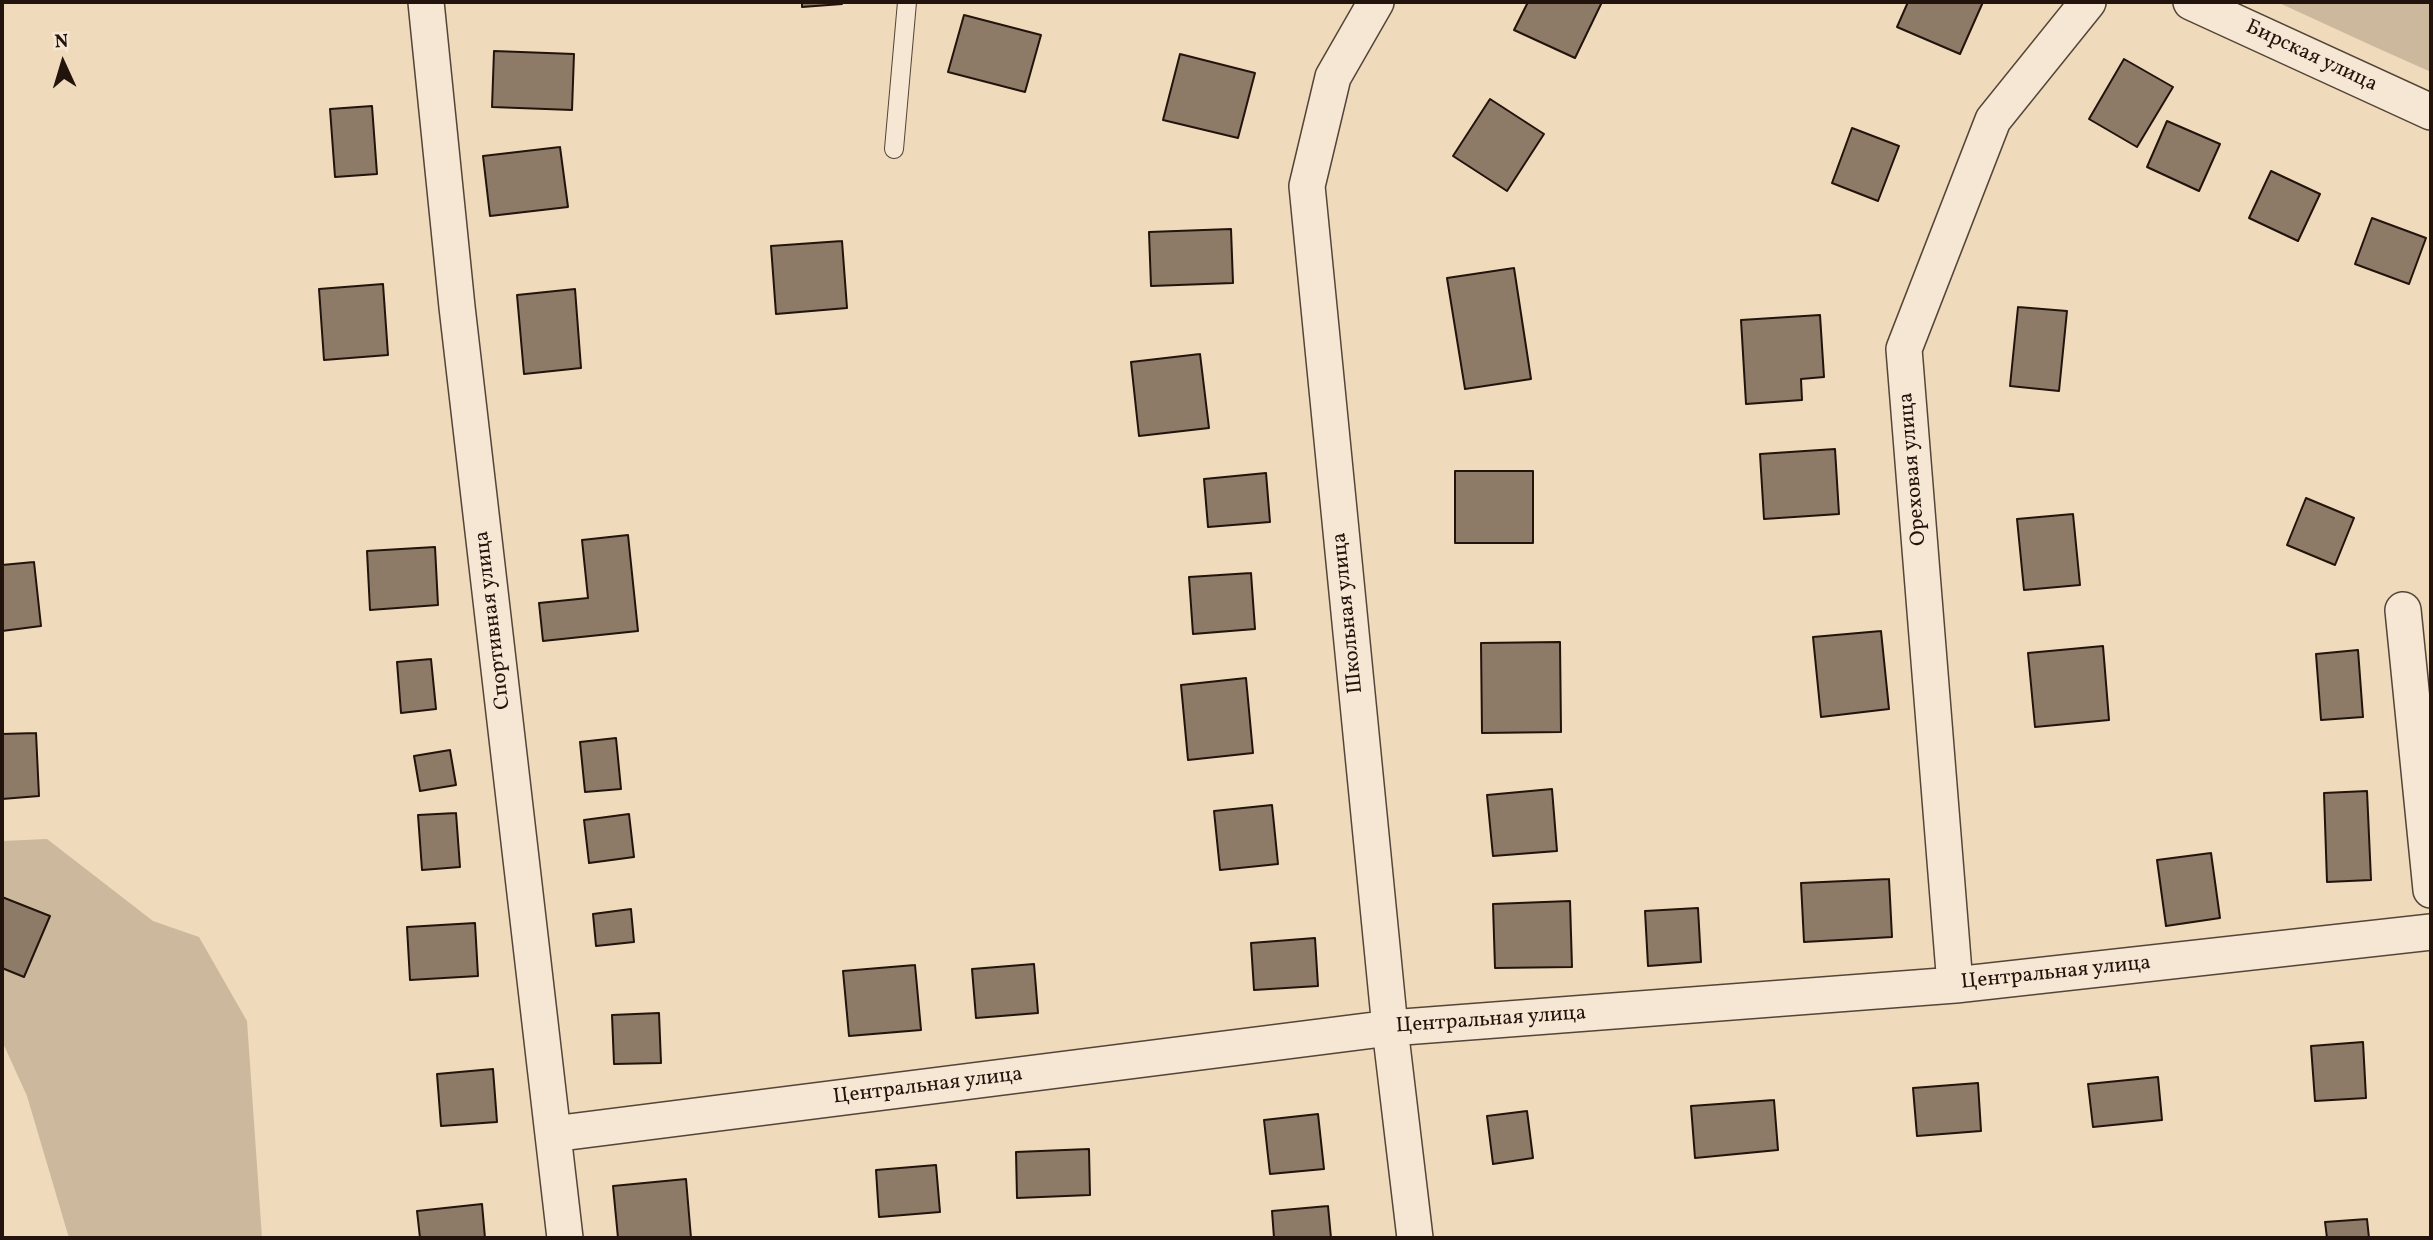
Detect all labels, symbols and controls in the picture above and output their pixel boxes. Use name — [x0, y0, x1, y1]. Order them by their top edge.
street label: Бирская улица — [2241, 15, 2381, 99]
north arrow — [28, 28, 98, 98]
text: N — [54, 29, 69, 56]
street label: Ореховая улица — [1895, 391, 1933, 547]
street label: Спортивная улица — [471, 529, 517, 711]
street label: Школьная улица — [1328, 531, 1370, 695]
street label: Центральная улица — [1960, 952, 2152, 996]
street label: Центральная улица — [1395, 1002, 1587, 1040]
street label: Центральная улица — [832, 1063, 1024, 1111]

